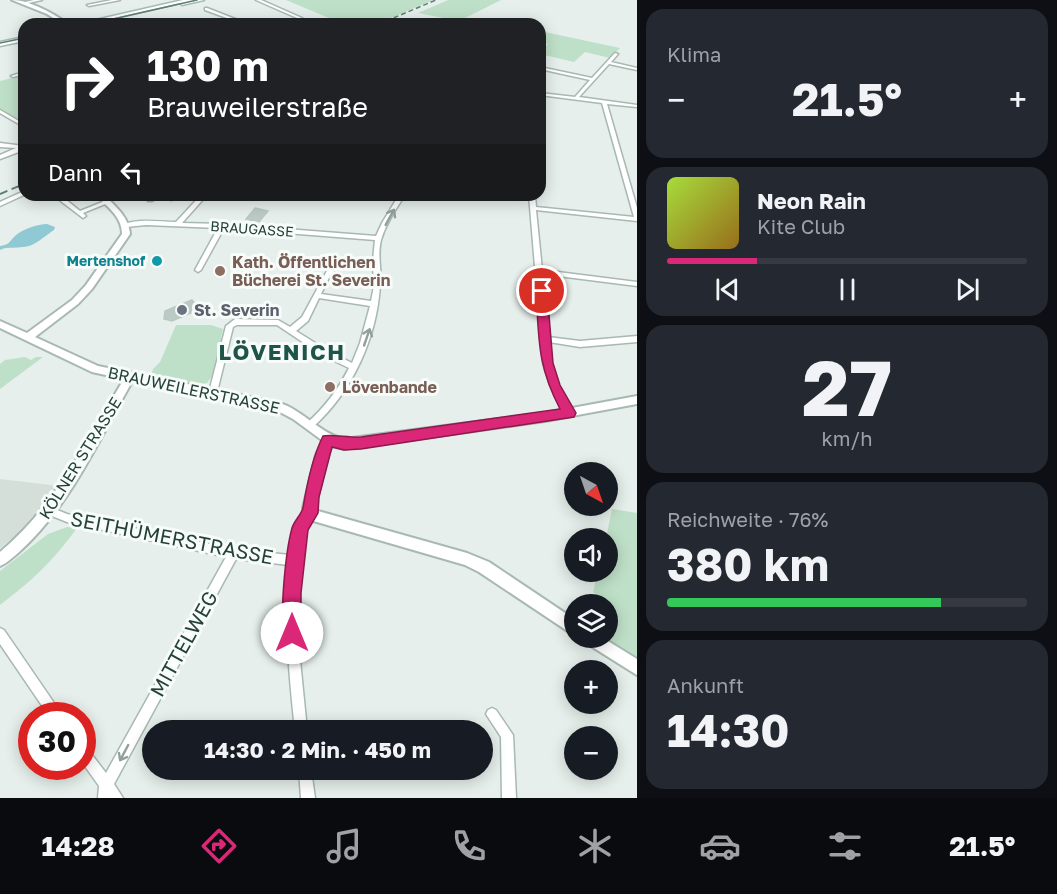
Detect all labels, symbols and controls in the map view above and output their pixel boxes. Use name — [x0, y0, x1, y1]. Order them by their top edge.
text: 130 m — [147, 40, 269, 90]
icon: right — [48, 42, 126, 120]
text: Klima — [667, 42, 721, 66]
text: 21.5° — [792, 72, 902, 126]
text: − — [667, 80, 685, 119]
text: + — [1009, 80, 1027, 119]
text: Brauweilerstraße — [147, 91, 368, 123]
icon: left — [115, 156, 148, 189]
text: Dann — [48, 159, 103, 186]
text: Neon Rain — [757, 187, 866, 214]
one-way arrow — [384, 209, 396, 226]
text: Kite Club — [757, 214, 845, 238]
street label: BRAUGASSE — [210, 217, 294, 240]
place label: Mertenshof — [66, 252, 146, 269]
place label: Kath. Öffentlichen Bücherei St. Severin — [232, 252, 390, 290]
marker: Mertenshof — [150, 254, 164, 268]
marker: Kath. Öffentlichen Bücherei St. Severin — [213, 264, 227, 278]
pin — [516, 265, 567, 316]
icon: previous — [711, 273, 744, 306]
icon: pause — [831, 273, 864, 306]
icon: next — [951, 273, 984, 306]
icon: arrive — [525, 274, 558, 307]
place label: St. Severin — [194, 300, 279, 320]
marker: St. Severin — [175, 303, 189, 317]
one-way arrow — [362, 328, 373, 347]
district label: LÖVENICH — [219, 338, 345, 365]
text: 27 — [802, 340, 892, 433]
street label: BRAUWEILERSTRASSE — [106, 362, 282, 418]
place label: Lövenbande — [342, 377, 437, 397]
marker: Lövenbande — [323, 380, 337, 394]
street label: KÖLNER STRASSE — [34, 393, 126, 523]
text: km/h — [822, 426, 872, 450]
north arrow — [564, 462, 618, 516]
map controls — [564, 462, 618, 780]
street label: SEITHÜMERSTRASSE — [69, 506, 276, 568]
text: Reichweite · 76% — [667, 507, 828, 531]
button: sound — [564, 528, 618, 582]
text: 380 km — [667, 537, 829, 591]
street label: MITTELWEG — [144, 587, 222, 700]
button: layers — [564, 594, 618, 648]
position arrow — [260, 601, 324, 665]
button: + — [564, 660, 618, 714]
text: Ankunft — [667, 673, 744, 697]
speed limit sign: 30 — [18, 702, 96, 780]
text: 14:30 — [667, 703, 789, 757]
button: − — [564, 726, 618, 780]
text: 14:30 · 2 Min. · 450 m — [204, 736, 431, 763]
one-way arrow — [118, 743, 129, 761]
icon: directions — [198, 825, 240, 867]
icon: music — [323, 825, 365, 867]
icon: phone — [448, 825, 490, 867]
icon: climate — [574, 825, 616, 867]
icon: car — [699, 825, 741, 867]
icon: filters — [824, 825, 866, 867]
text: 14:28 — [42, 830, 115, 862]
text: 21.5° — [949, 830, 1015, 862]

